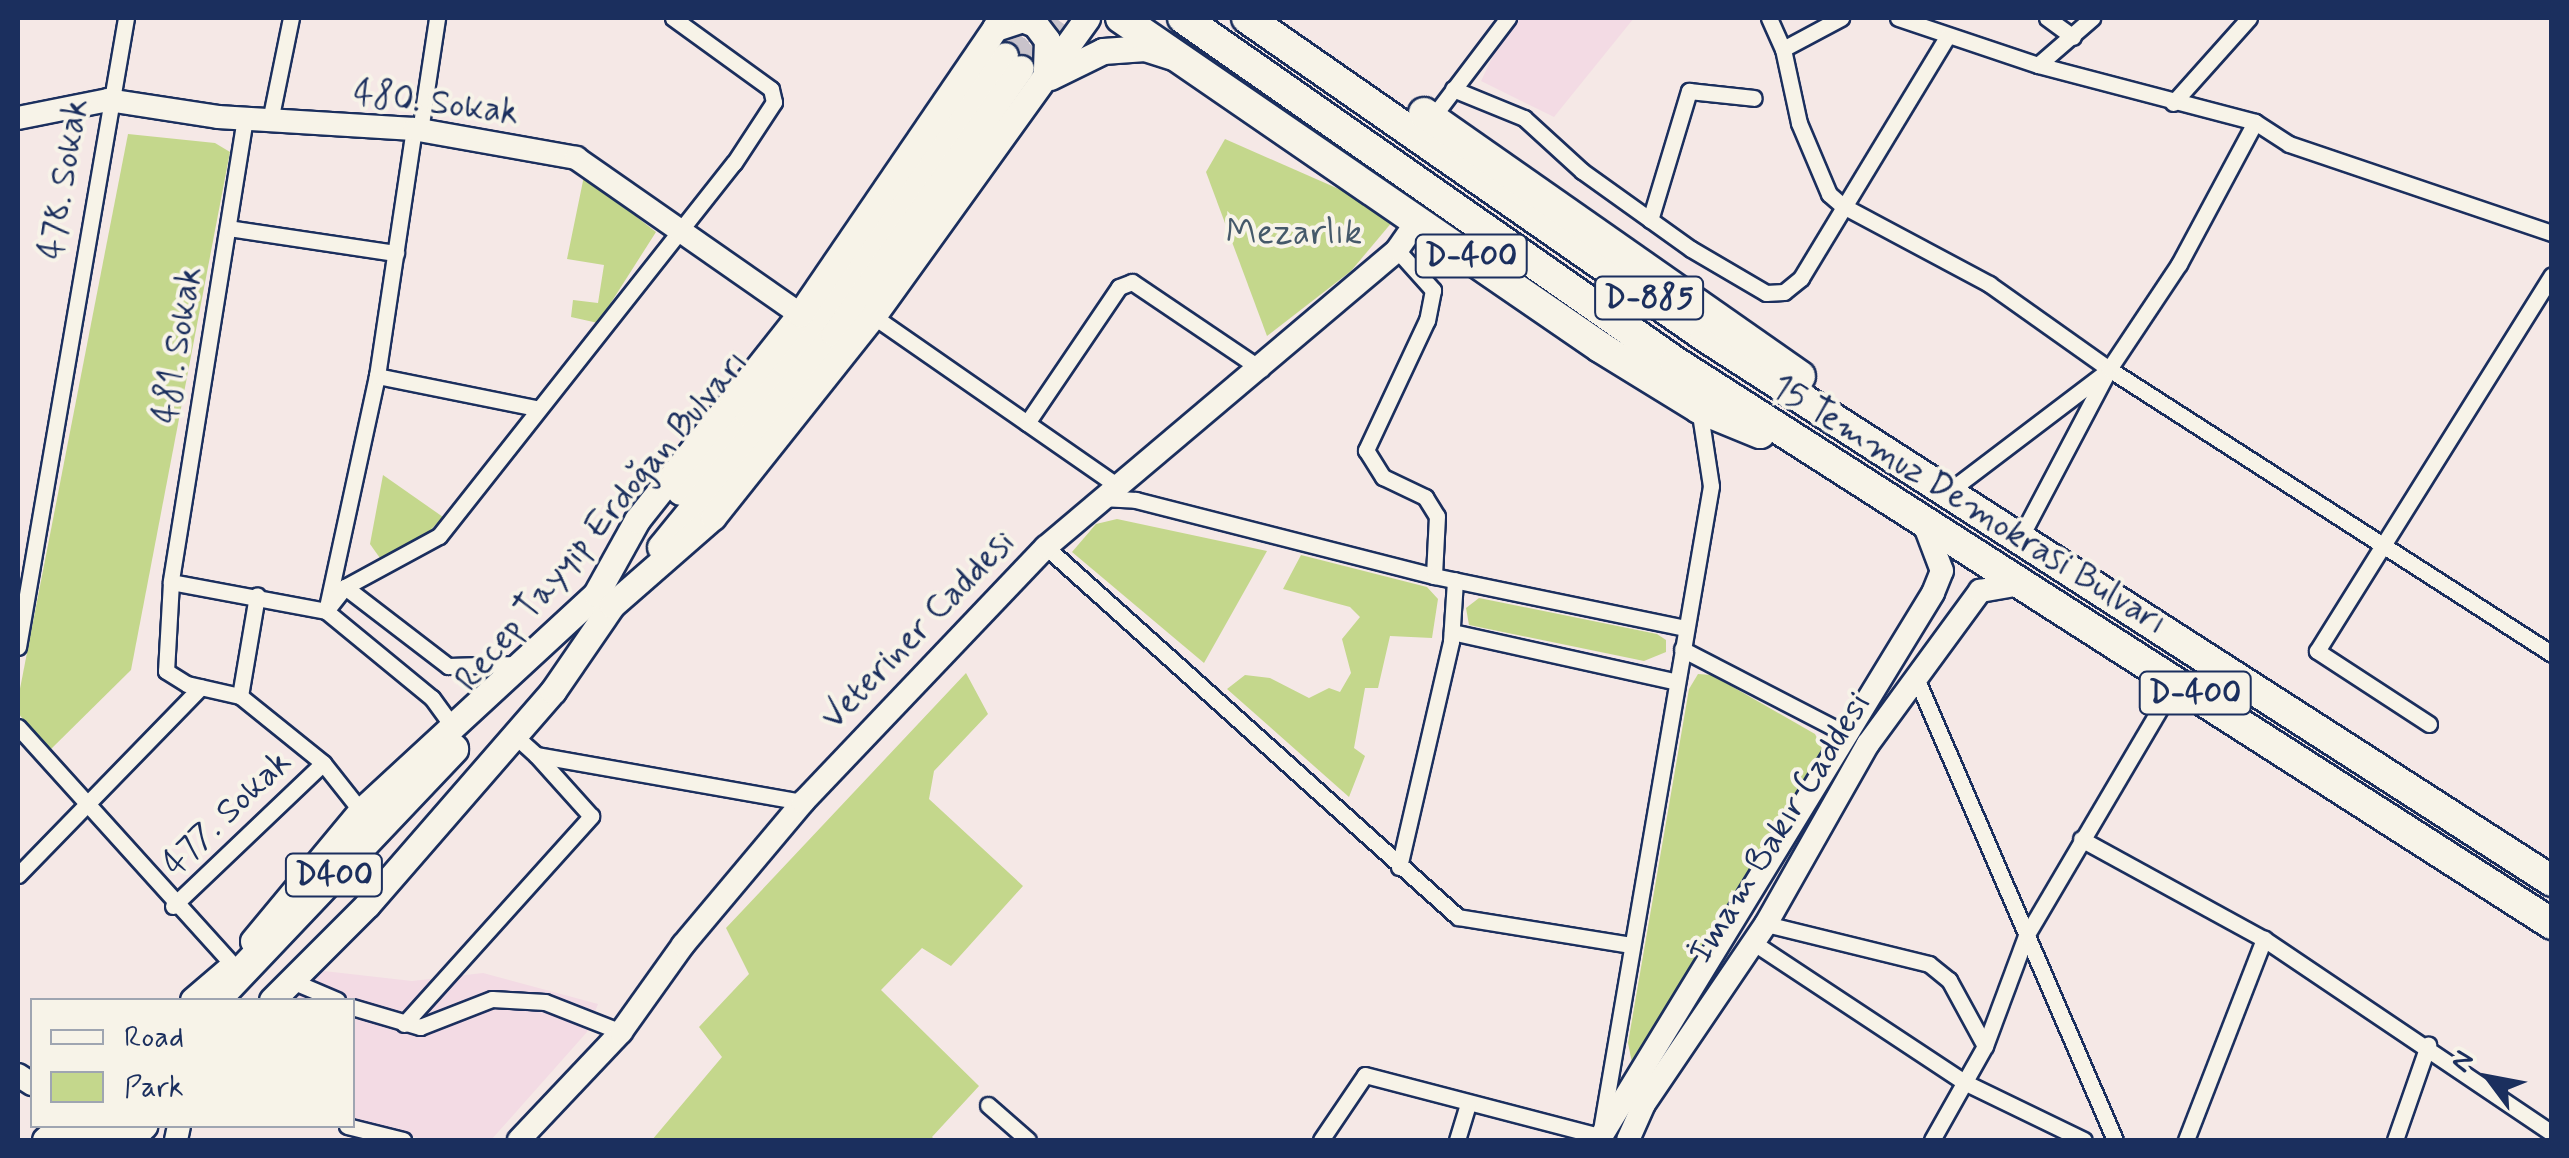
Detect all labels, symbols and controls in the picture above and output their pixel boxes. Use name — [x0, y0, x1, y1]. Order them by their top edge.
street label: 480. Sokak — [351, 72, 521, 134]
street label: 478. Sokak — [31, 96, 97, 262]
park label: Mezarlık — [1226, 212, 1362, 254]
road number: D-400 — [1414, 229, 1528, 283]
street label: 481. Sokak — [145, 263, 211, 427]
road number: D-885 — [1594, 271, 1704, 325]
street label: Recep Tayyip Erdoğan Bulvarı — [451, 346, 753, 696]
street label: 15 Temmuz Demokrasi Bulvarı — [1763, 365, 2175, 645]
street label: Veteriner Caddesi — [810, 519, 1026, 741]
road number: D-400 — [2138, 666, 2252, 720]
street label: İmam Bakır Caddesi — [1677, 681, 1883, 975]
street label: 477. Sokak — [154, 741, 300, 885]
road number: D400 — [284, 848, 384, 902]
legend — [30, 998, 355, 1128]
text: Road — [124, 1018, 184, 1057]
north arrow — [2439, 1028, 2539, 1128]
text: N — [2443, 1044, 2484, 1080]
text: Park — [124, 1068, 184, 1107]

